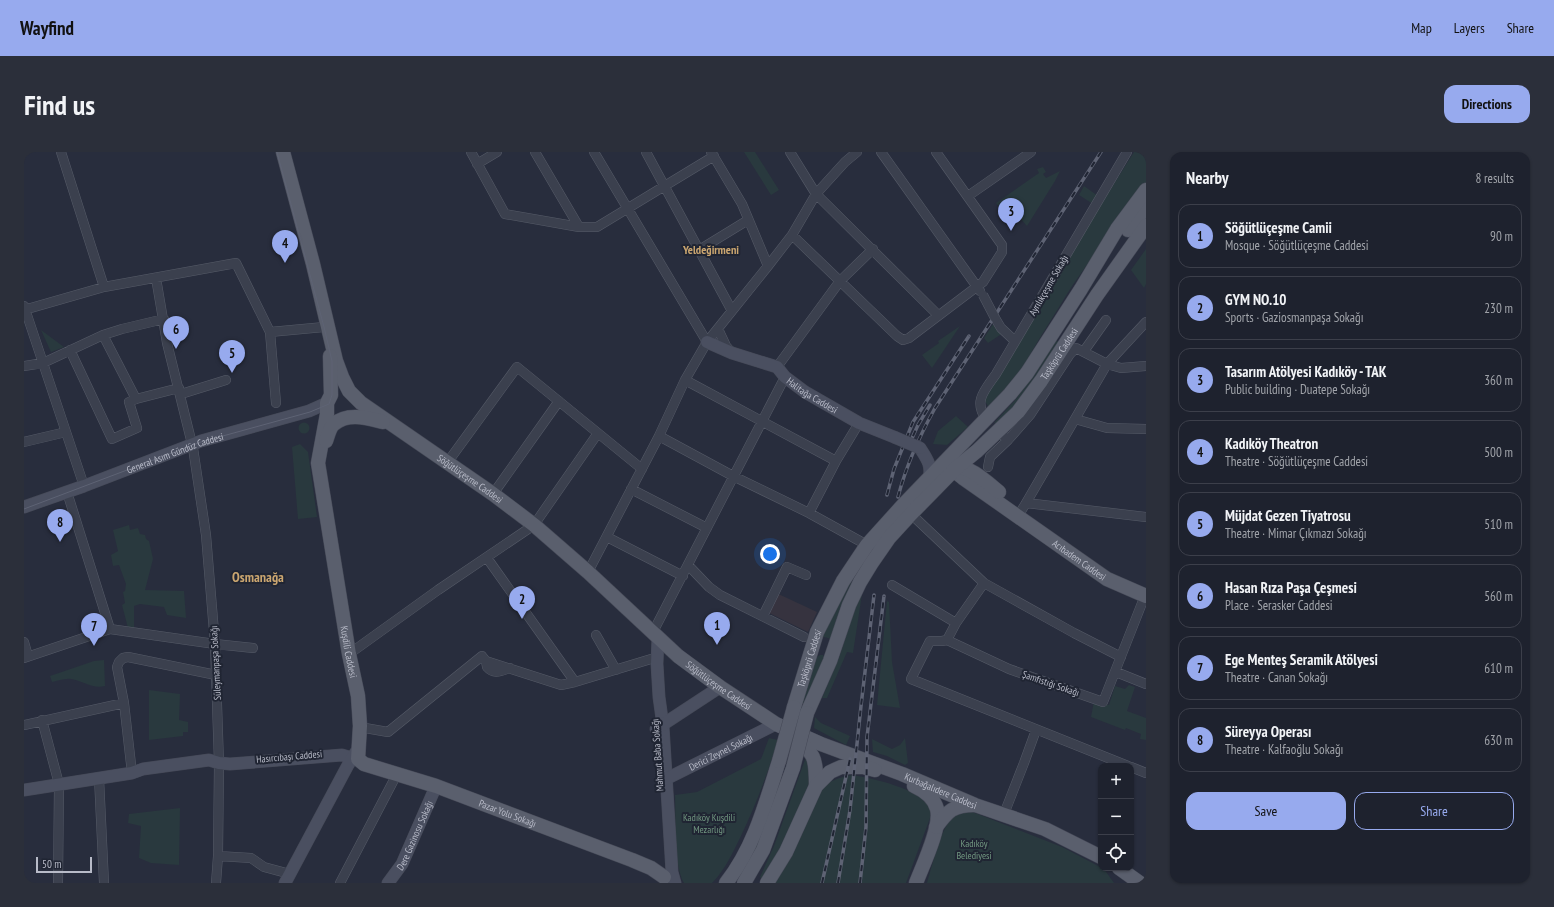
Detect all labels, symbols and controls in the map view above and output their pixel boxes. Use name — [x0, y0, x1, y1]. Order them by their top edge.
text: Wayfind — [20, 16, 74, 40]
text: Map — [1411, 19, 1432, 37]
text: Layers — [1454, 19, 1485, 37]
text: Share — [1507, 19, 1534, 37]
button: Directions — [1444, 85, 1530, 123]
text: Find us — [24, 86, 95, 123]
text: Nearby — [1186, 167, 1229, 189]
text: 8 results — [1475, 170, 1514, 187]
pin: 3 — [998, 198, 1024, 231]
text: Söğütlüçeşme Camii — [1225, 218, 1332, 237]
text: 1 — [1197, 228, 1203, 245]
text: 90 m — [1490, 228, 1513, 245]
pin: 4 — [272, 230, 298, 263]
text: Mosque · Söğütlüçeşme Caddesi — [1225, 237, 1368, 254]
district label: Yeldeğirmeni — [682, 242, 739, 257]
street label: Ayrılıkçeşme Sokağı — [1026, 253, 1071, 318]
text: GYM NO.10 — [1225, 290, 1287, 309]
text: 2 — [1197, 300, 1203, 317]
text: 230 m — [1484, 300, 1513, 317]
text: Sports · Gaziosmanpaşa Sokağı — [1225, 309, 1364, 326]
pin: 6 — [163, 316, 189, 349]
street label: Taşköprü Caddesi — [1038, 325, 1081, 382]
pin: 5 — [219, 340, 245, 373]
text: Tasarım Atölyesi Kadıköy - TAK — [1225, 362, 1387, 381]
text: 3 — [1197, 372, 1203, 389]
text: 360 m — [1484, 372, 1513, 389]
street label: Halitağa Caddesi — [784, 374, 840, 416]
text: Public building · Duatepe Sokağı — [1225, 381, 1370, 398]
street label: General Asım Gündüz Caddesi — [125, 430, 225, 477]
text: Kadıköy Theatron — [1225, 434, 1318, 453]
text: 4 — [1197, 444, 1203, 461]
text: 500 m — [1484, 444, 1513, 461]
street label: Söğütlüçeşme Caddesi — [434, 451, 505, 506]
text: Theatre · Söğütlüçeşme Caddesi — [1225, 453, 1368, 470]
text: Müjdat Gezen Tiyatrosu — [1225, 506, 1351, 525]
pin: 8 — [47, 509, 73, 542]
text: 5 — [1197, 516, 1203, 533]
text: 510 m — [1484, 516, 1513, 533]
text: Theatre · Mimar Çıkmazı Sokağı — [1225, 525, 1367, 542]
street label: Acıbadem Caddesi — [1050, 537, 1109, 583]
your location — [760, 544, 780, 564]
district label: Osmanağa — [232, 568, 284, 586]
text: Hasan Rıza Paşa Çeşmesi — [1225, 578, 1357, 597]
pin: 2 — [509, 586, 535, 619]
text: 6 — [1197, 588, 1203, 605]
text: 560 m — [1484, 588, 1513, 605]
text: Place · Serasker Caddesi — [1225, 597, 1333, 614]
pin: 1 — [704, 612, 730, 645]
pin: 7 — [81, 613, 107, 646]
street label: Süleymanpaşa Sokağı — [207, 625, 224, 700]
street label: Kuşdili Caddesi — [338, 625, 360, 679]
street label: Taşköprü Caddesi — [794, 627, 824, 689]
text: Ege Menteş Seramik Atölyesi — [1225, 650, 1378, 669]
street label: Söğütlüçeşme Caddesi — [683, 658, 754, 713]
text: 7 — [1197, 660, 1203, 677]
text: 610 m — [1484, 660, 1513, 677]
street label: Şamfıstığı Sokağı — [1021, 668, 1081, 699]
text: Theatre · Canan Sokağı — [1225, 669, 1328, 686]
street label: Mahmut Baba Sokağı — [648, 718, 667, 792]
text: Süreyya Operası — [1225, 722, 1311, 741]
street label: Derici Zeynel Sokağı — [687, 731, 755, 774]
text: 8 — [1197, 732, 1203, 749]
text: 630 m — [1484, 732, 1513, 749]
text: Theatre · Kalfaoğlu Sokağı — [1225, 741, 1343, 758]
street label: Hasırcıbaşı Caddesi — [256, 747, 323, 766]
map controls — [1098, 763, 1134, 871]
button: + — [1098, 763, 1134, 799]
street label: Kurbağalıdere Caddesi — [903, 770, 979, 812]
button: Save — [1186, 792, 1346, 830]
button: Share — [1354, 792, 1514, 830]
street label: Pazar Yolu Sokağı — [477, 797, 538, 830]
street label: Dere Gazinosu Sokağı — [394, 799, 436, 873]
button: − — [1098, 799, 1134, 835]
park label: Kadıköy Kuşdili Mezarlığı — [683, 811, 735, 836]
button: locate — [1098, 835, 1134, 871]
park label: Kadıköy Belediyesi — [956, 837, 992, 862]
scale bar — [36, 855, 92, 874]
text: 50 m — [42, 857, 61, 871]

